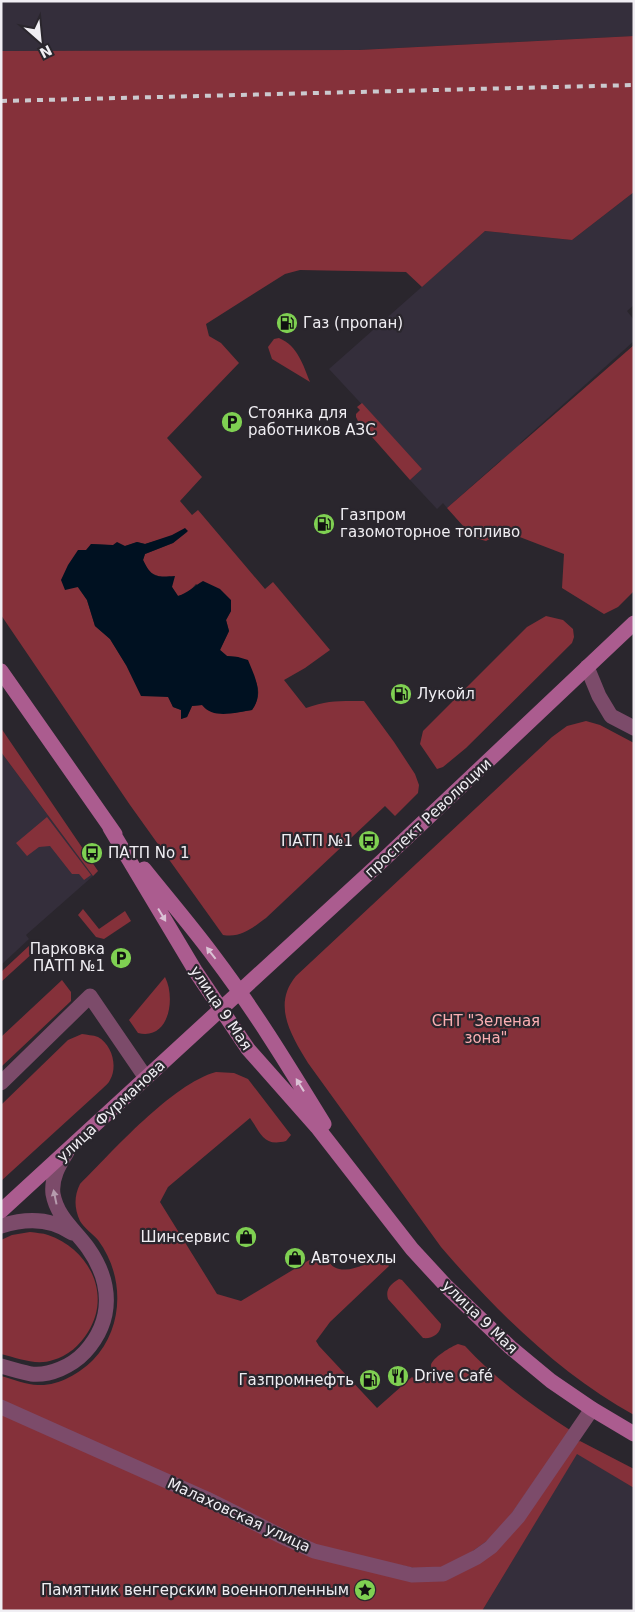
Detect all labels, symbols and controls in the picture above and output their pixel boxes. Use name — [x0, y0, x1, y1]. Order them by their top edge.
north arrow — [15, 15, 65, 65]
text: N — [37, 42, 55, 61]
fuel station icon: Газ (пропан) — [275, 311, 299, 335]
place label: Газ (пропан) — [303, 314, 403, 332]
place label: Стоянка для работников АЗС — [248, 404, 376, 439]
parking icon: Стоянка для работников АЗС — [220, 410, 244, 434]
place label: Газпром газомоторное топливо — [340, 506, 520, 541]
fuel station icon: Газпром газомоторное топливо — [312, 512, 336, 536]
fuel station icon: Лукойл — [389, 682, 413, 706]
place label: Лукойл — [417, 685, 475, 703]
street label: проспект Революции — [361, 755, 495, 881]
bus stop icon: ПАТП №1 — [357, 829, 381, 853]
place label: ПАТП №1 — [281, 832, 353, 850]
bus stop icon: ПАТП No 1 — [80, 841, 104, 865]
place label: ПАТП No 1 — [108, 844, 189, 862]
one-way arrow — [157, 908, 166, 921]
place label: Парковка ПАТП №1 — [30, 940, 105, 975]
parking icon: Парковка ПАТП №1 — [109, 946, 133, 970]
one-way arrow — [206, 947, 217, 960]
street label: улица 9 Мая — [186, 962, 256, 1054]
park label: СНТ "Зеленая зона" — [432, 1012, 540, 1047]
street label: улица Фурманова — [53, 1056, 169, 1166]
one-way arrow — [296, 1079, 305, 1092]
one-way arrow — [51, 1190, 59, 1205]
shop icon: Шинсервис — [234, 1225, 258, 1249]
place label: Шинсервис — [141, 1228, 230, 1246]
shop icon: Авточехлы — [283, 1246, 307, 1270]
place label: Авточехлы — [311, 1249, 396, 1267]
street label: улица 9 Мая — [439, 1277, 521, 1357]
restaurant icon: Drive Café — [386, 1364, 410, 1388]
place label: Drive Café — [414, 1367, 493, 1385]
fuel station icon: Газпромнефть — [358, 1368, 382, 1392]
place label: Газпромнефть — [238, 1371, 354, 1389]
street label: Малаховская улица — [165, 1474, 313, 1556]
place icon: Памятник венгерским военнопленным — [353, 1578, 377, 1602]
place label: Памятник венгерским военнопленным — [41, 1581, 349, 1599]

